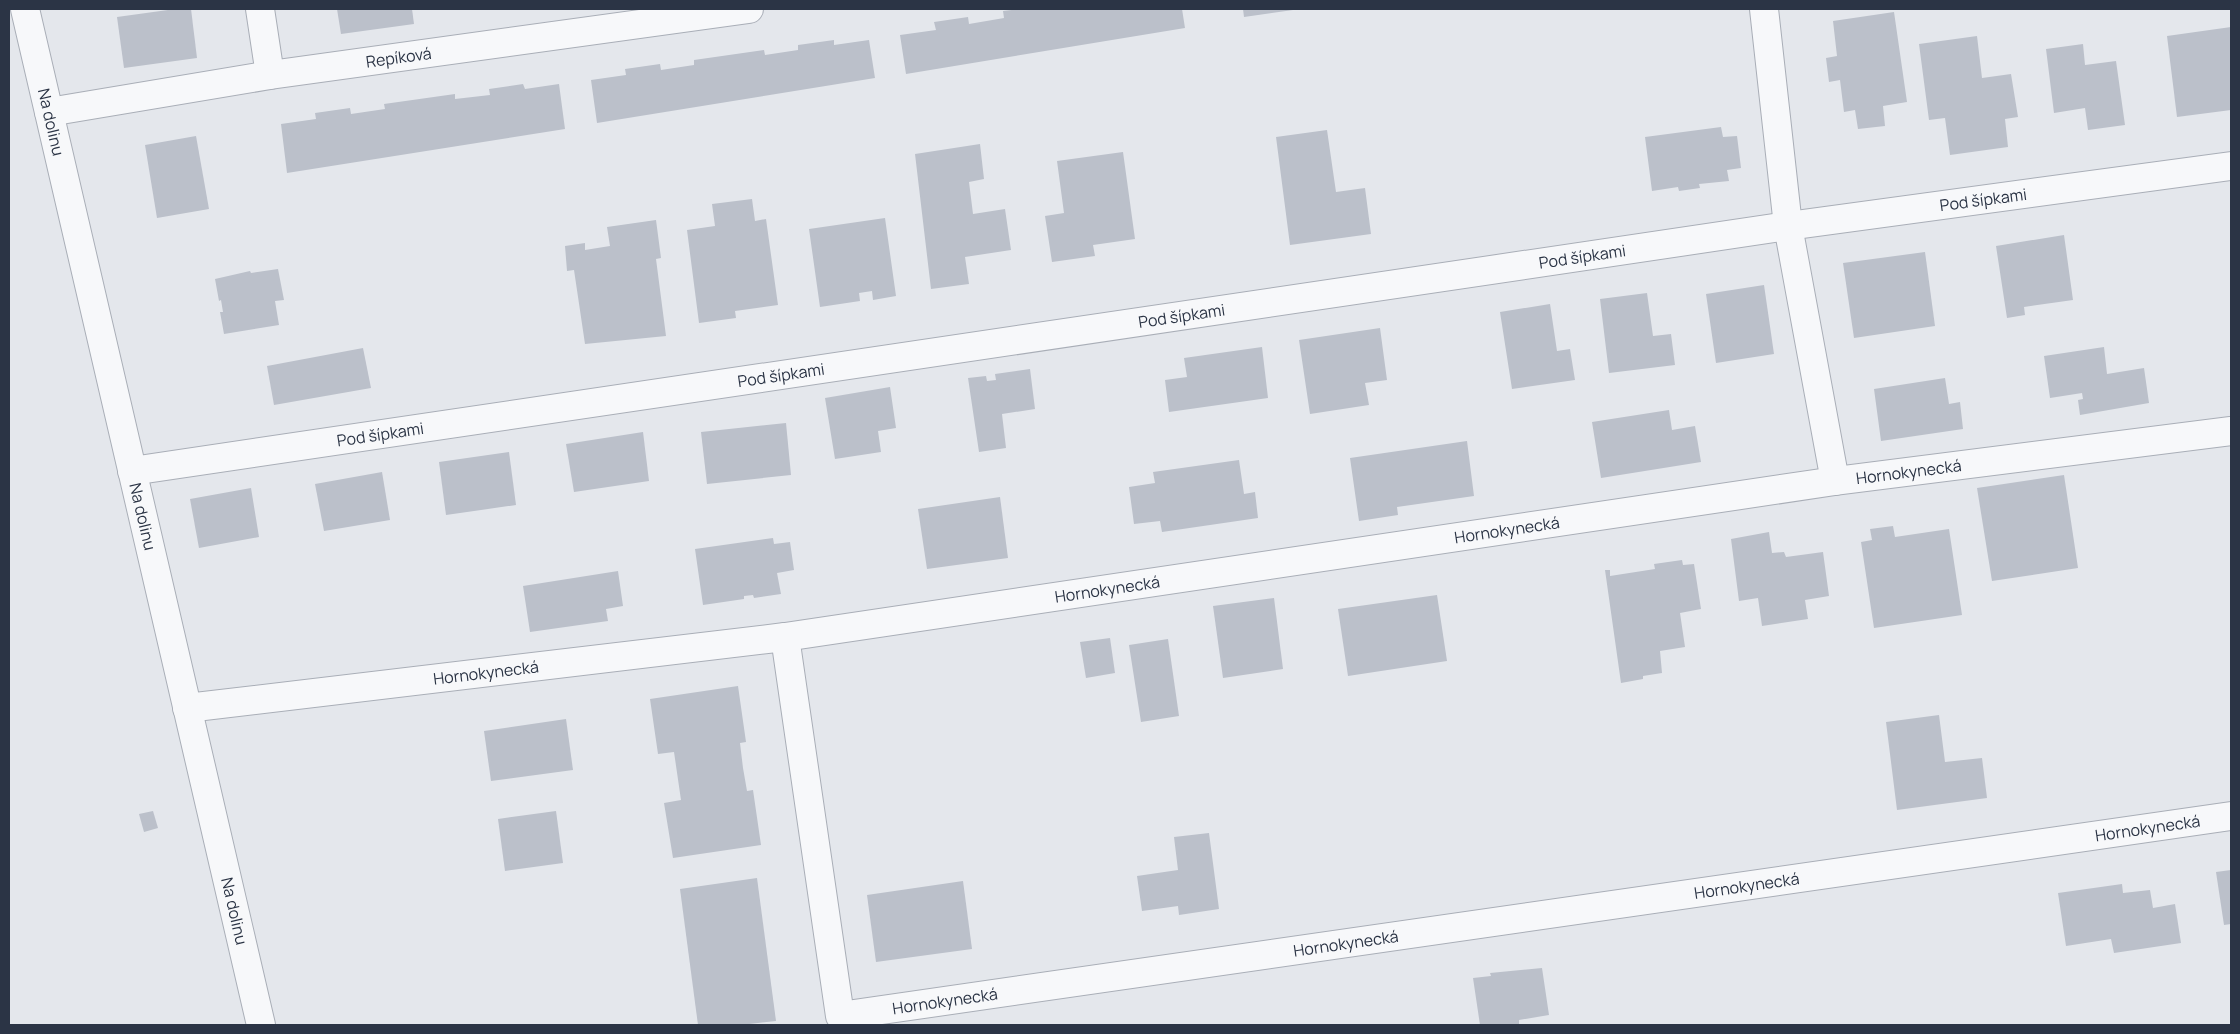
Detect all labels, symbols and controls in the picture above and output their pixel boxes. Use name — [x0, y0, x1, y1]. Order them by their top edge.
street label: Repíková — [365, 42, 433, 73]
street label: Na dolinu — [33, 86, 70, 158]
street label: Pod šípkami — [1938, 183, 2028, 216]
street label: Pod šípkami — [1537, 239, 1627, 274]
street label: Pod šípkami — [1137, 298, 1227, 333]
street label: Pod šípkami — [736, 358, 826, 392]
street label: Pod šípkami — [335, 417, 425, 452]
street label: Hornokynecká — [1855, 454, 1963, 489]
street label: Na dolinu — [124, 481, 161, 552]
street label: Hornokynecká — [1453, 511, 1561, 548]
street label: Hornokynecká — [1053, 570, 1161, 608]
street label: Hornokynecká — [432, 655, 540, 690]
street label: Hornokynecká — [2094, 810, 2202, 846]
street label: Hornokynecká — [1693, 867, 1801, 904]
street label: Na dolinu — [216, 875, 253, 947]
street label: Hornokynecká — [1292, 925, 1400, 962]
street label: Hornokynecká — [891, 982, 999, 1019]

